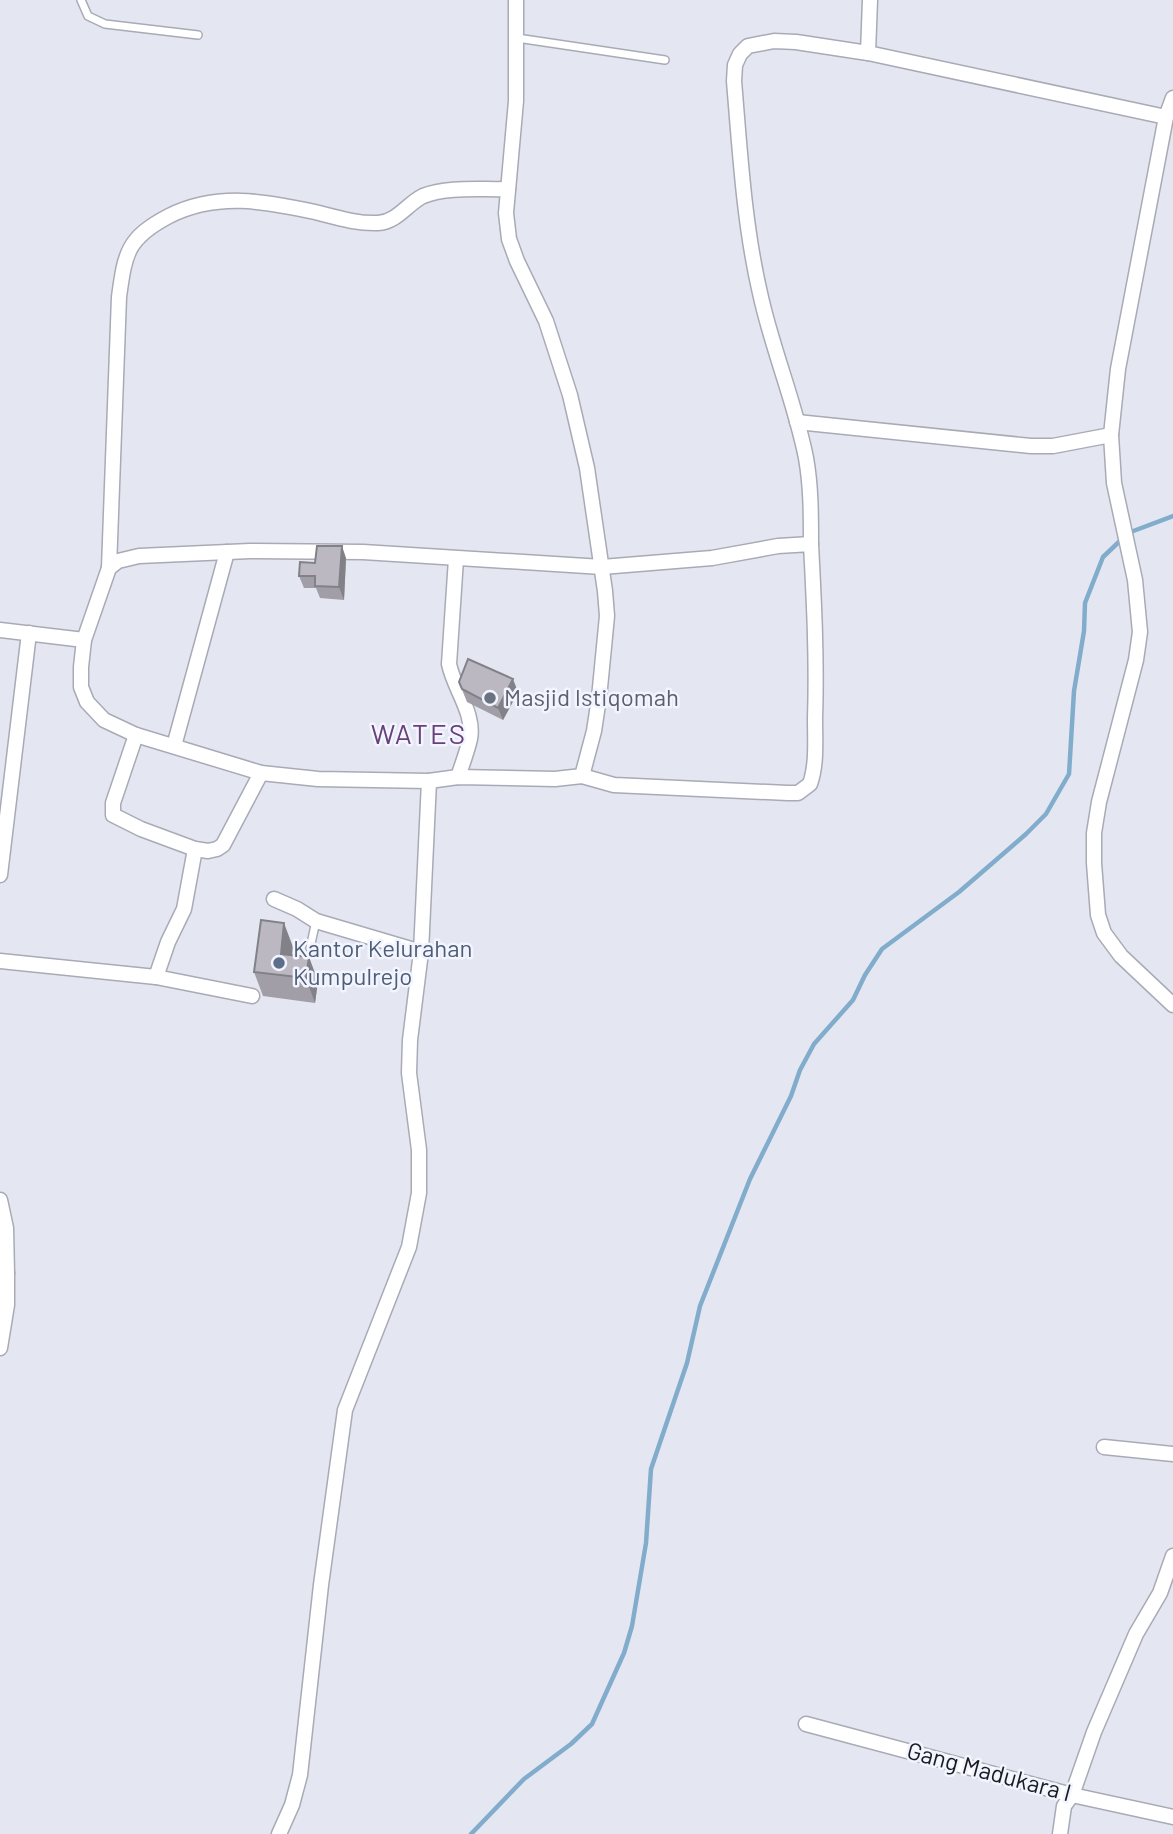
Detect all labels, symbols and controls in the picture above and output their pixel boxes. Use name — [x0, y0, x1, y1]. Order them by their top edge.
place label: Masjid Istiqomah — [504, 682, 679, 711]
marker: Masjid Istiqomah — [482, 690, 498, 706]
district label: WATES — [371, 716, 467, 750]
place label: Kantor Kelurahan Kumpulrejo — [293, 933, 472, 990]
marker: Kantor Kelurahan Kumpulrejo — [271, 955, 287, 971]
street label: Gang Madukara I — [904, 1735, 1075, 1806]

